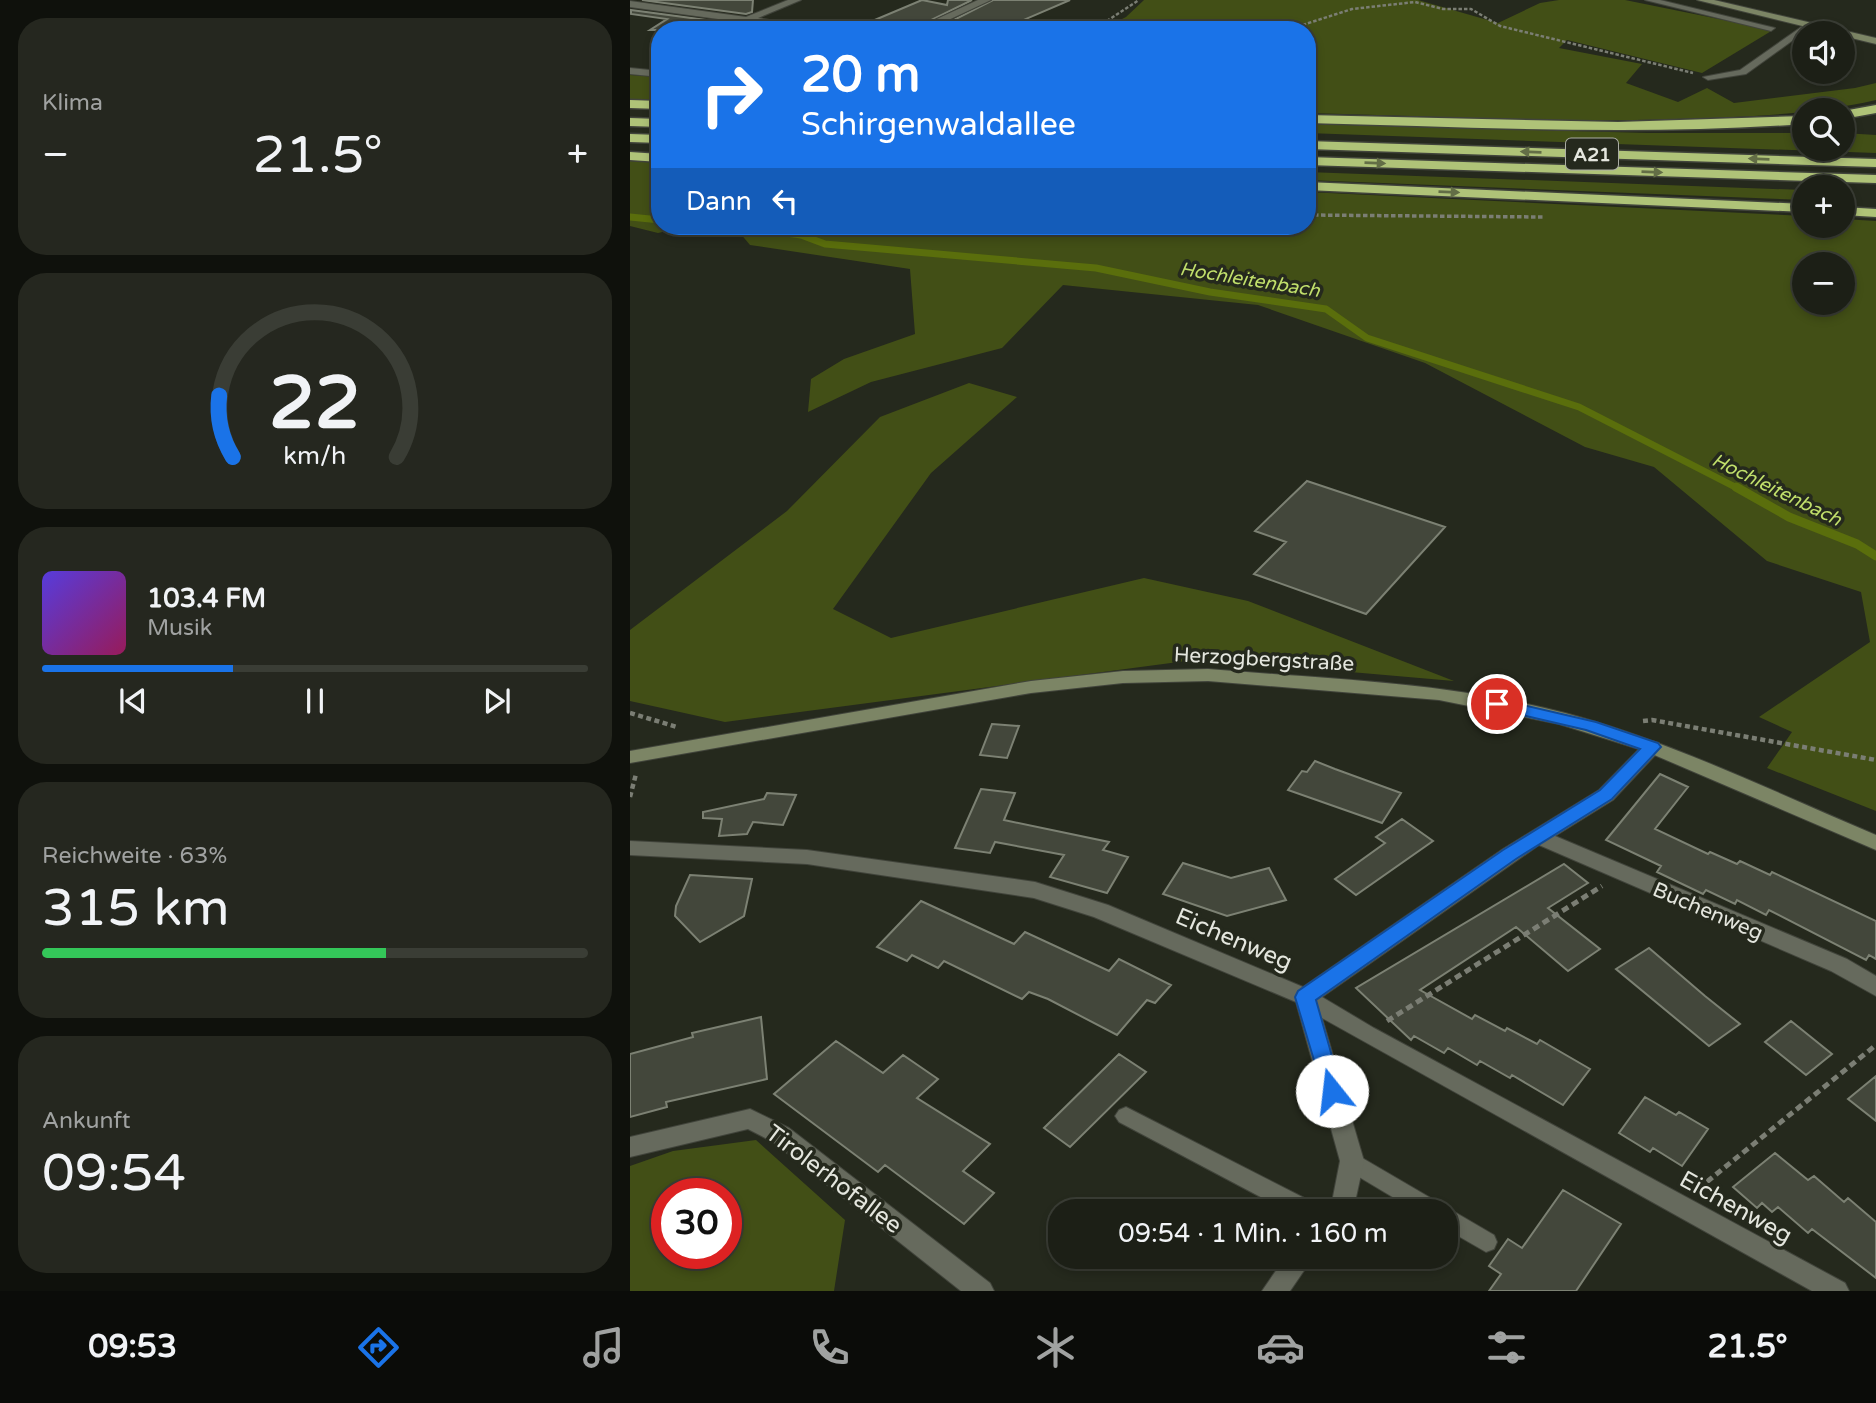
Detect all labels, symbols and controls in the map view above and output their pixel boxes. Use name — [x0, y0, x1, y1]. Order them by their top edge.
map controls — [1792, 21, 1855, 315]
button: sound — [1792, 21, 1855, 84]
text: 20 m — [801, 46, 920, 105]
icon: right — [686, 49, 777, 140]
text: Klima — [42, 89, 103, 117]
button: search — [1792, 98, 1855, 161]
text: Schirgenwaldallee — [801, 106, 1076, 144]
text: 21.5° — [253, 124, 383, 187]
text: − — [42, 132, 69, 178]
text: + — [567, 132, 588, 178]
road number: A21 — [1566, 138, 1618, 170]
one-way arrow — [1520, 146, 1542, 157]
one-way arrow — [1748, 154, 1770, 165]
one-way arrow — [1365, 157, 1387, 168]
one-way arrow — [1641, 166, 1663, 177]
button: + — [1792, 175, 1855, 238]
icon: left — [766, 182, 804, 220]
text: Dann — [686, 186, 752, 217]
one-way arrow — [1438, 186, 1460, 197]
button: − — [1792, 252, 1855, 315]
water label: Hochleitenbach — [1178, 258, 1322, 302]
text: 22 — [269, 360, 361, 448]
text: km/h — [284, 441, 346, 471]
water label: Hochleitenbach — [1708, 449, 1845, 531]
text: 103.4 FM — [147, 583, 266, 614]
text: Musik — [147, 614, 212, 642]
street label: Herzogbergstraße — [1173, 642, 1355, 677]
pin — [1467, 674, 1527, 734]
icon: previous — [114, 682, 152, 720]
icon: pause — [296, 682, 334, 720]
icon: next — [478, 682, 516, 720]
icon: arrive — [1478, 685, 1516, 723]
text: Reichweite · 63% — [42, 842, 227, 870]
text: 315 km — [42, 877, 230, 940]
street label: Buchenweg — [1649, 877, 1767, 946]
street label: Eichenweg — [1171, 902, 1297, 977]
position arrow — [1295, 1054, 1369, 1128]
text: Ankunft — [42, 1107, 131, 1135]
street label: Tirolerhofallee — [760, 1119, 908, 1240]
text: 09:54 — [42, 1142, 186, 1205]
street label: Eichenweg — [1674, 1165, 1797, 1250]
speed limit sign: 30 — [651, 1178, 742, 1269]
text: 09:54 · 1 Min. · 160 m — [1118, 1218, 1388, 1249]
icon: directions — [354, 1323, 403, 1372]
icon: music — [579, 1323, 628, 1372]
icon: phone — [805, 1323, 854, 1372]
icon: climate — [1031, 1323, 1080, 1372]
icon: car — [1256, 1323, 1305, 1372]
icon: filters — [1482, 1323, 1531, 1372]
text: 09:53 — [88, 1328, 177, 1366]
text: 21.5° — [1708, 1328, 1788, 1366]

